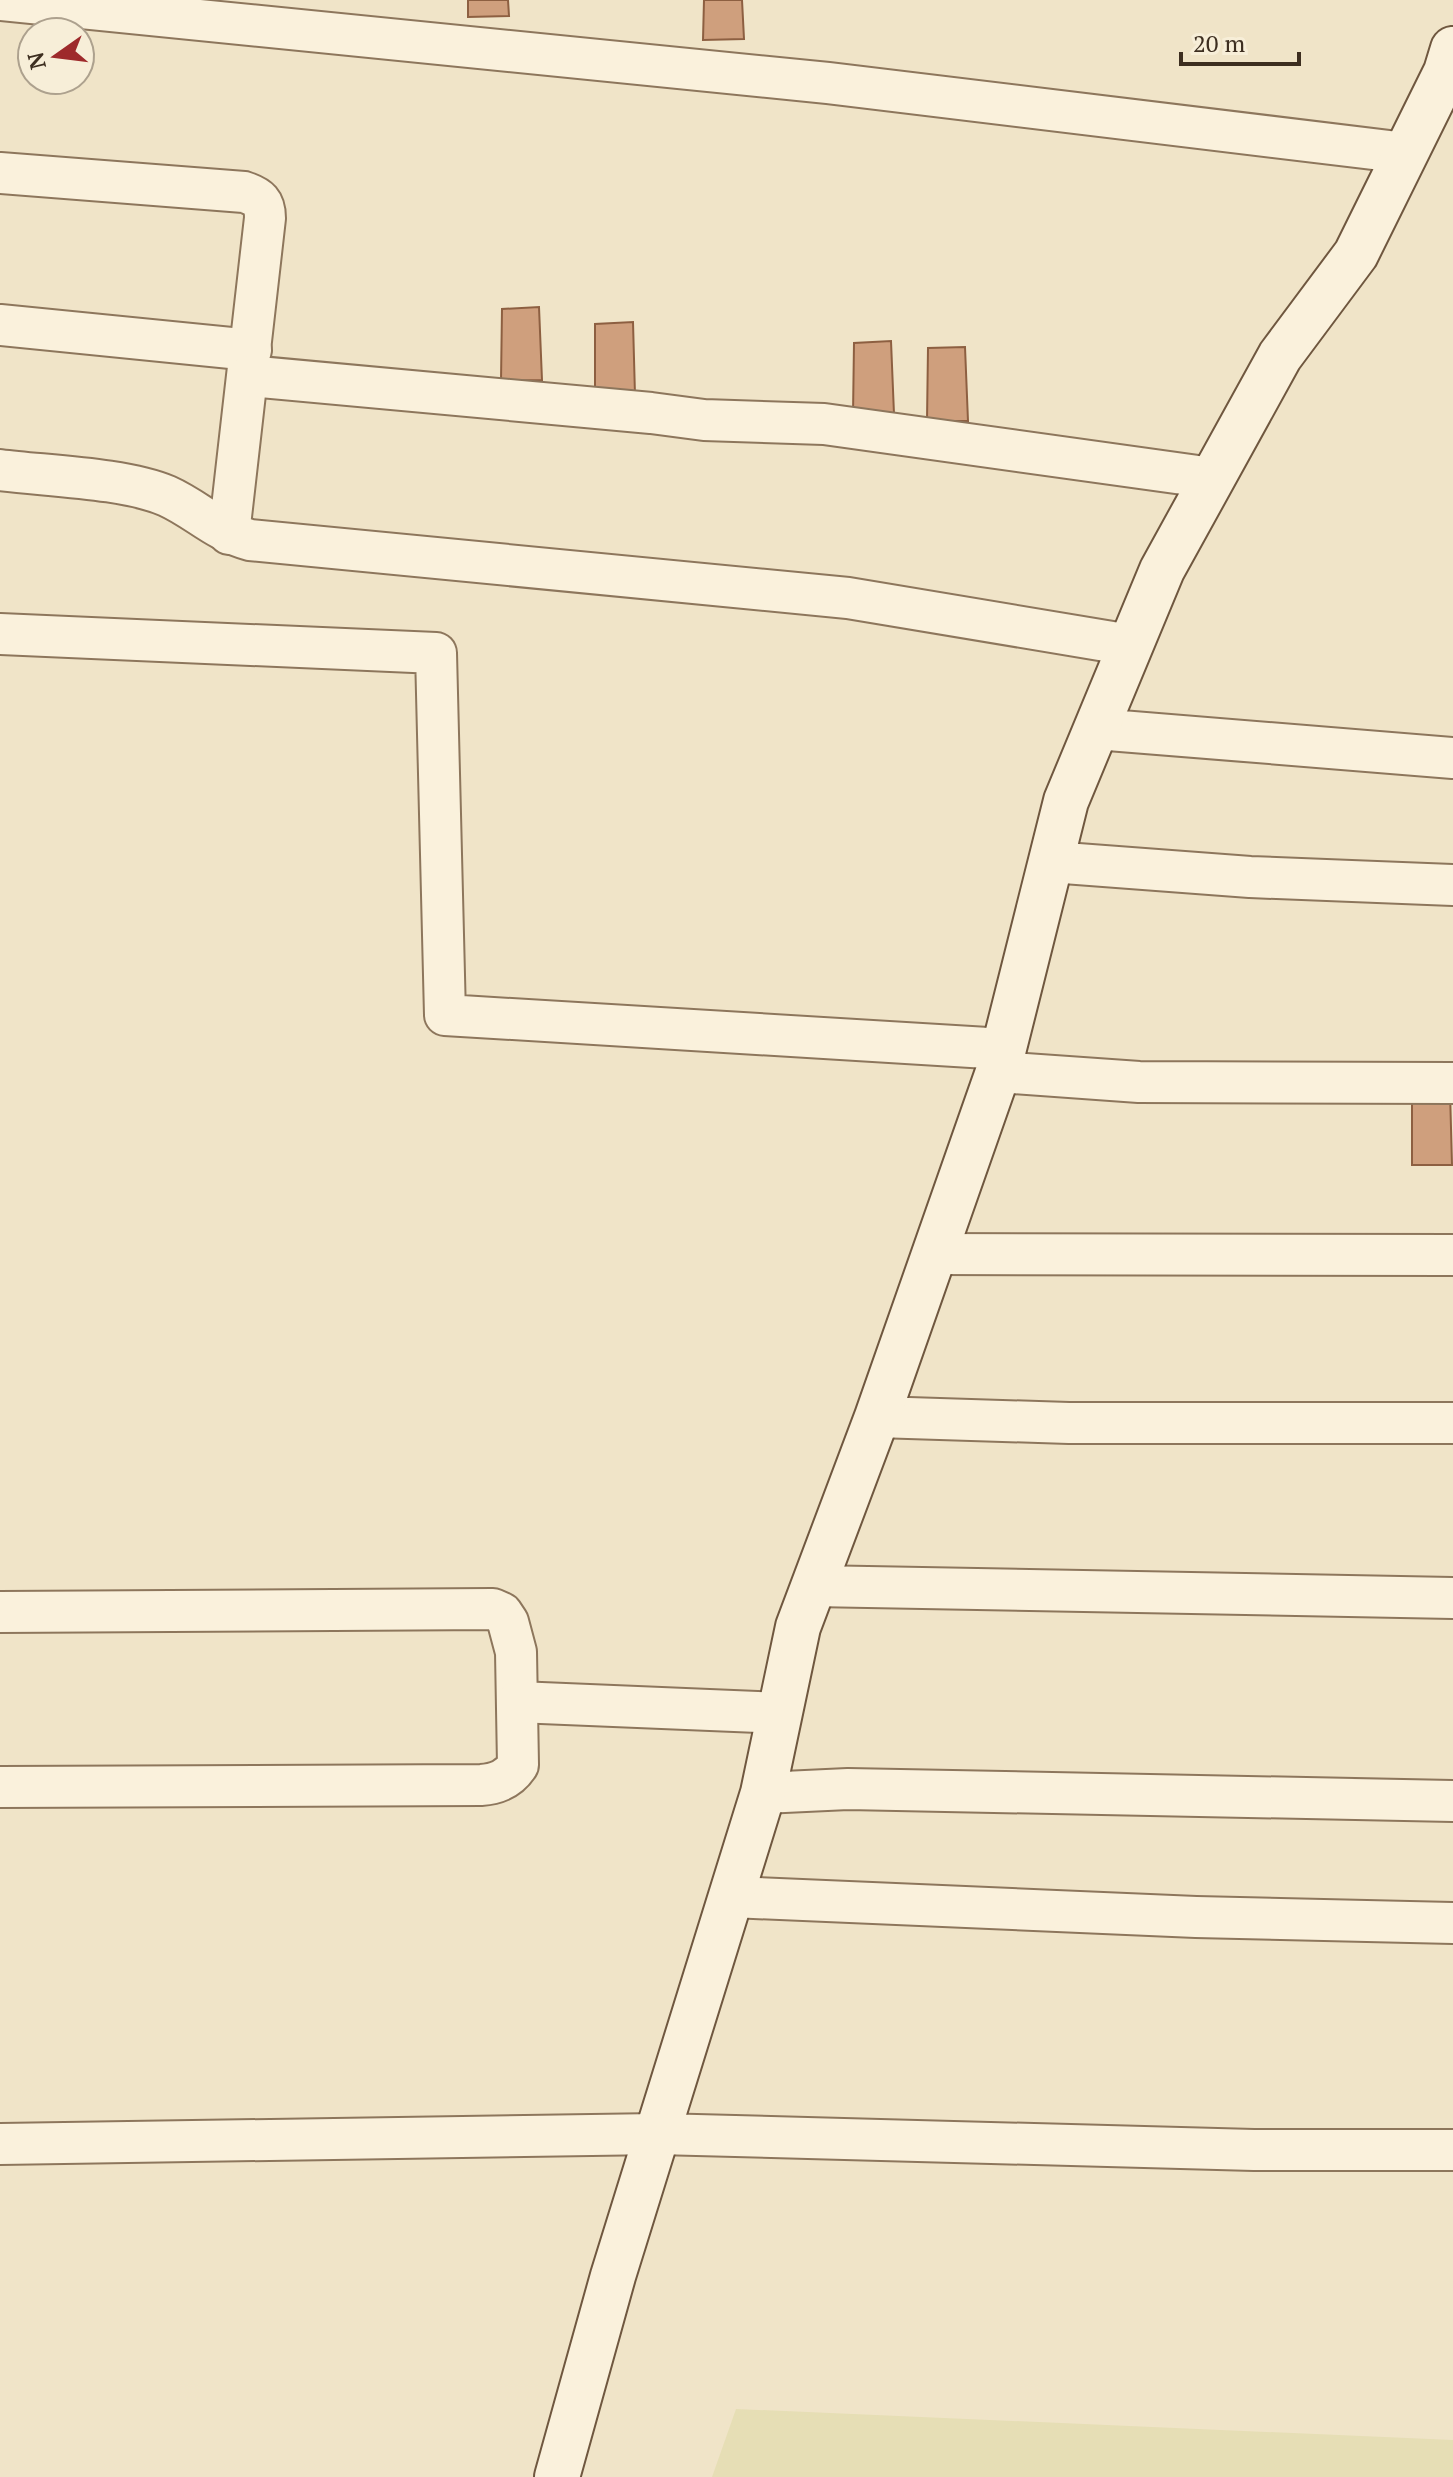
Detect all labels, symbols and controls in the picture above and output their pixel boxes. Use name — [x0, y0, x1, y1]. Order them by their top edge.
north arrow — [16, 16, 96, 96]
scale bar — [1181, 16, 1299, 66]
text: 20 m — [1193, 27, 1245, 59]
text: N — [20, 49, 52, 73]

